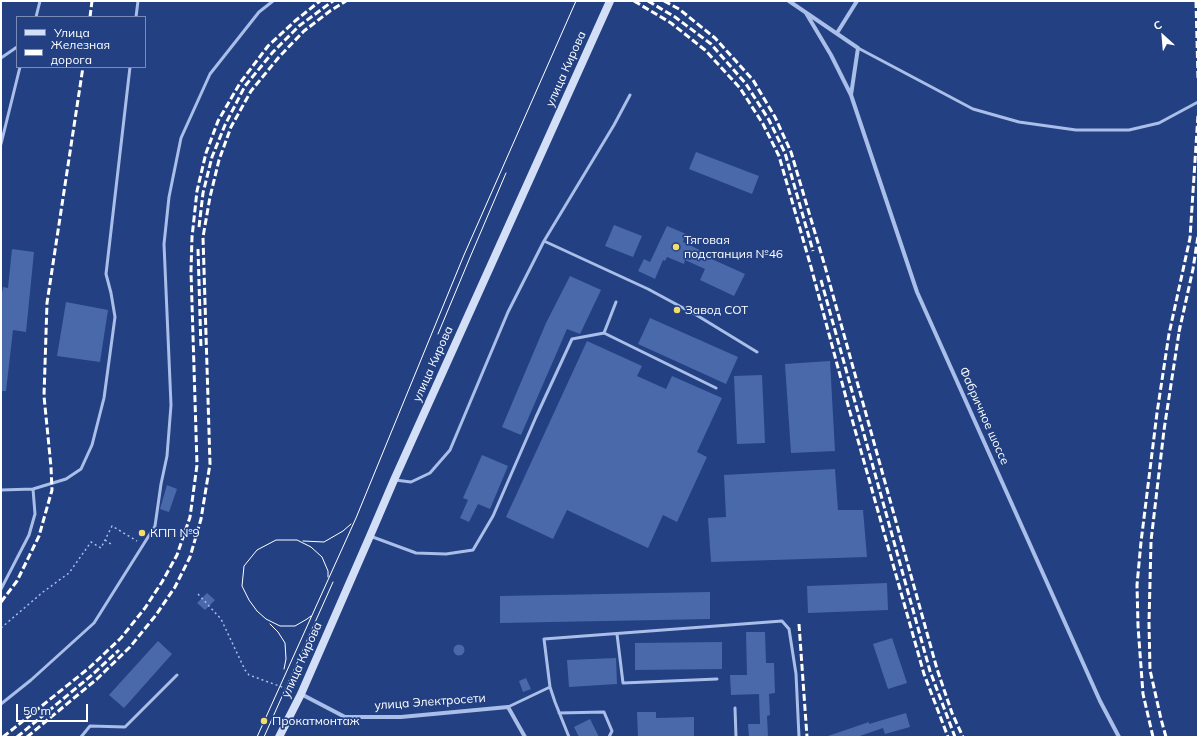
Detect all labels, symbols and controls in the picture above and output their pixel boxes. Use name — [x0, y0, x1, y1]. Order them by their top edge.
legend — [16, 16, 146, 68]
north arrow — [1143, 16, 1183, 56]
text: С — [1151, 17, 1164, 33]
text: Улица — [54, 25, 90, 40]
street label: улица Кирова — [543, 29, 589, 109]
text: Железная дорога — [51, 37, 110, 67]
place label: Тяговая подстанция №46 — [684, 233, 783, 261]
marker: Тяговая подстанция №46 — [671, 242, 681, 252]
place label: Завод СОТ — [685, 303, 748, 317]
marker: Завод СОТ — [672, 305, 682, 315]
street label: улица Кирова — [410, 324, 456, 404]
street label: Фабричное шоссе — [956, 365, 1012, 467]
place label: КПП №9 — [150, 526, 200, 540]
marker: КПП №9 — [137, 528, 147, 538]
street label: улица Кирова — [279, 620, 325, 700]
street label: улица Электросети — [374, 691, 486, 713]
scale bar — [18, 696, 90, 722]
text: 50 m — [23, 703, 51, 718]
place label: Прокатмонтаж — [272, 714, 359, 728]
marker: Прокатмонтаж — [259, 716, 269, 726]

